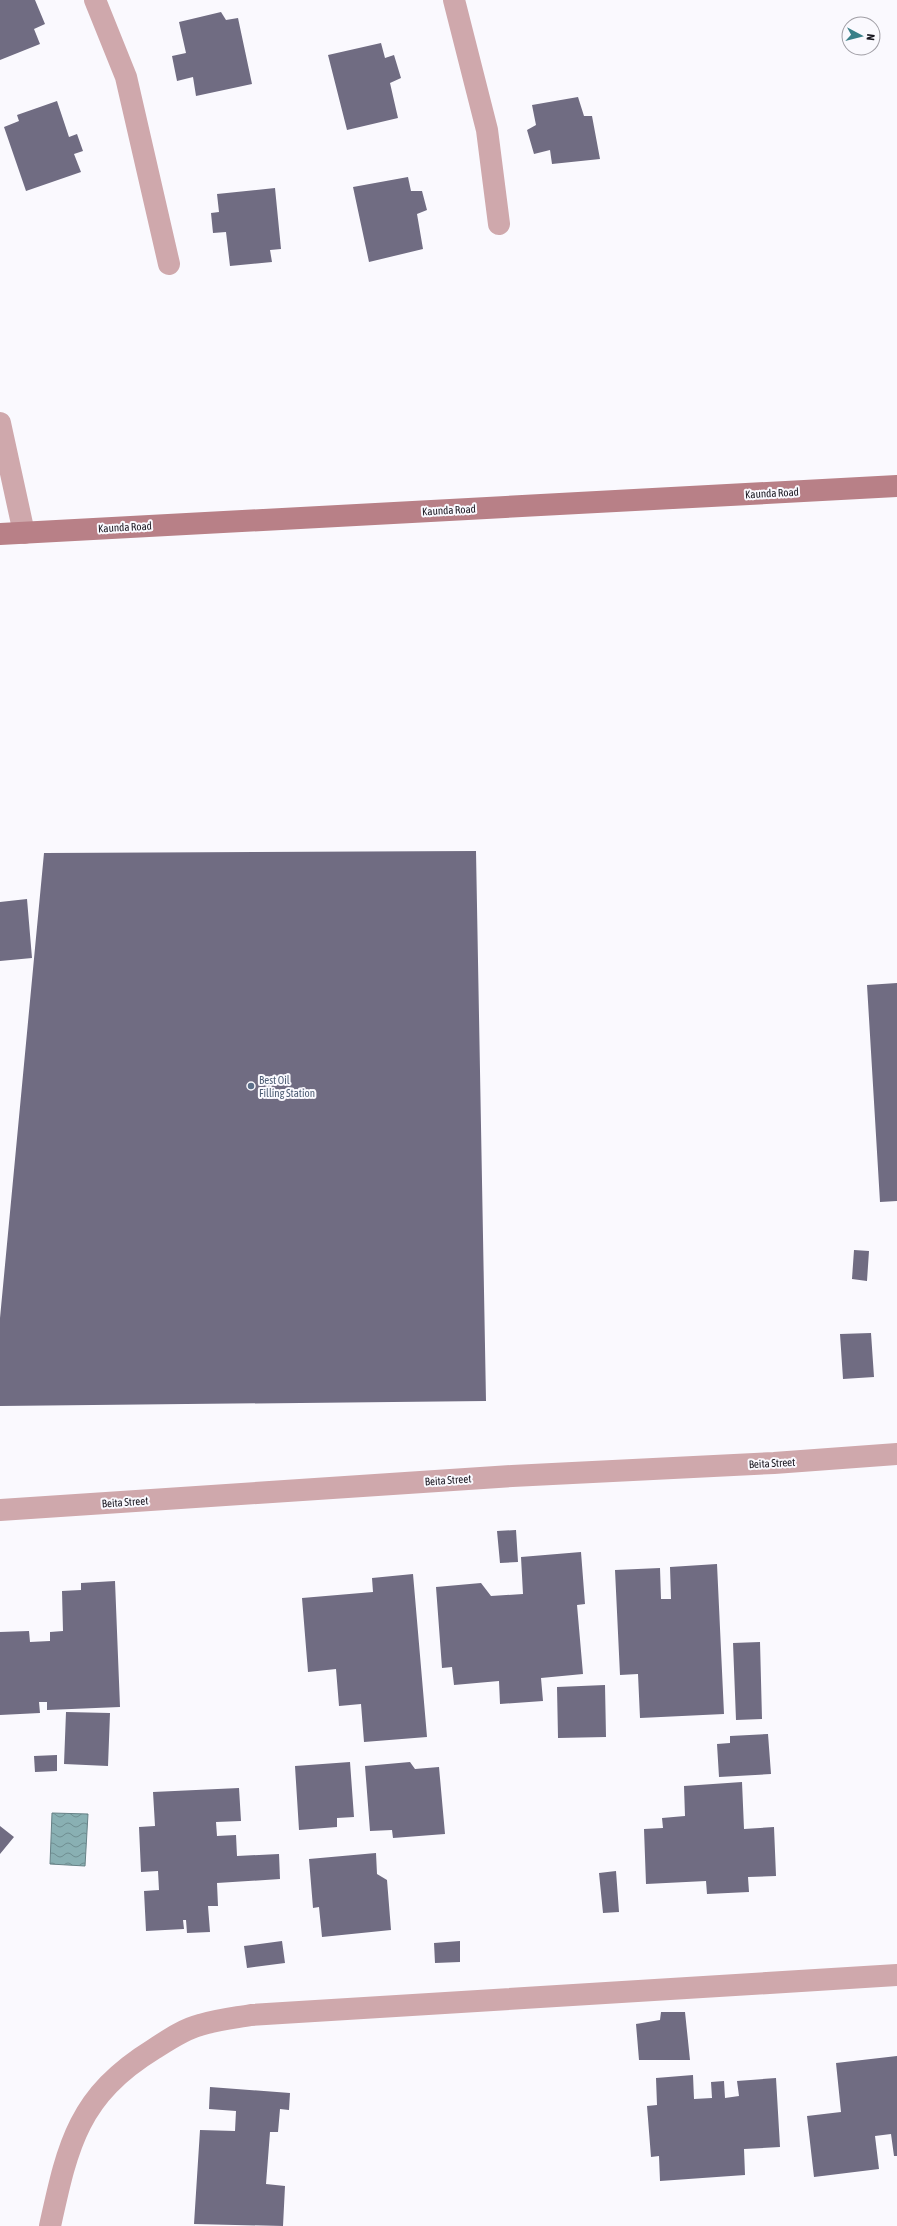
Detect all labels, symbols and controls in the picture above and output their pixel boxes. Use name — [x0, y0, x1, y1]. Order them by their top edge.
north arrow — [841, 16, 881, 56]
text: N — [865, 33, 877, 41]
street label: Kaunda Road — [745, 486, 799, 500]
street label: Kaunda Road — [422, 503, 476, 517]
street label: Kaunda Road — [98, 520, 152, 534]
place label: Best Oil Filling Station — [259, 1074, 315, 1099]
marker: Best Oil Filling Station — [246, 1081, 256, 1091]
street label: Beita Street — [748, 1456, 796, 1470]
street label: Beita Street — [424, 1472, 472, 1488]
street label: Beita Street — [101, 1494, 149, 1510]

